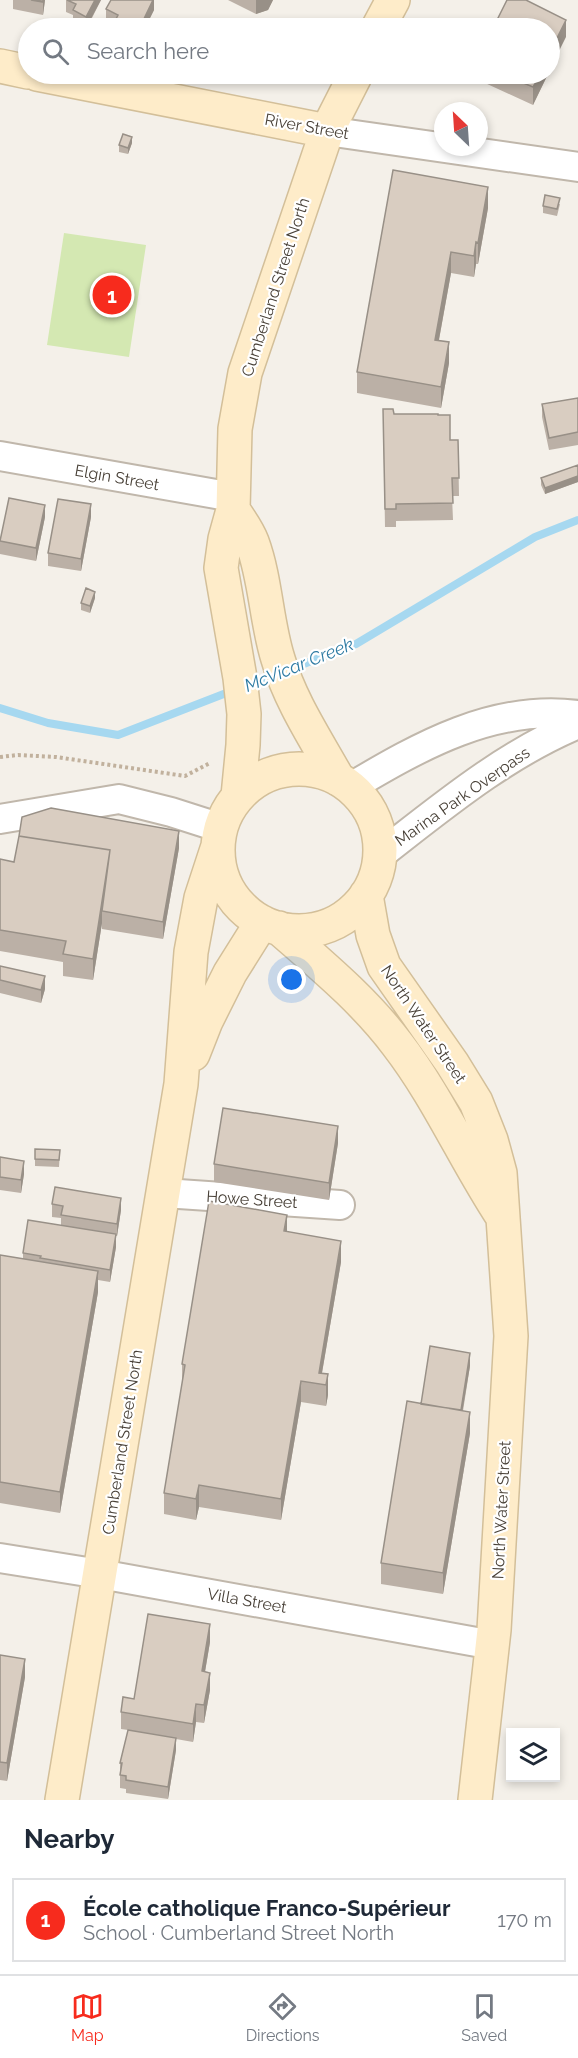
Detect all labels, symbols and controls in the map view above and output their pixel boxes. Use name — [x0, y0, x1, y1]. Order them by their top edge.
search box — [18, 18, 560, 84]
icon: search — [39, 35, 72, 68]
text: Search here — [87, 38, 209, 64]
north arrow — [434, 102, 488, 156]
street label: River Street — [263, 110, 351, 143]
street label: Cumberland Street North — [238, 195, 313, 379]
pin: 1 — [92, 272, 132, 318]
street label: Elgin Street — [73, 461, 161, 494]
water label: McVicar Creek — [241, 633, 357, 696]
street label: Marina Park Overpass — [391, 743, 533, 850]
street label: North Water Street — [377, 962, 471, 1087]
your location — [277, 965, 306, 994]
street label: Howe Street — [206, 1187, 299, 1212]
street label: Cumberland Street North — [98, 1348, 147, 1536]
street label: North Water Street — [488, 1440, 515, 1580]
street label: Villa Street — [206, 1584, 289, 1617]
map controls — [506, 1728, 560, 1782]
button: layers — [506, 1728, 560, 1782]
text: Nearby — [24, 1824, 114, 1854]
text: École catholique Franco-Supérieur — [83, 1895, 450, 1921]
text: 1 — [41, 1908, 50, 1932]
text: 170 m — [497, 1908, 552, 1932]
text: School · Cumberland Street North — [83, 1921, 394, 1945]
tab: Map — [71, 1990, 104, 2045]
tab: Directions — [246, 1990, 320, 2045]
tab: Saved — [461, 1990, 507, 2045]

